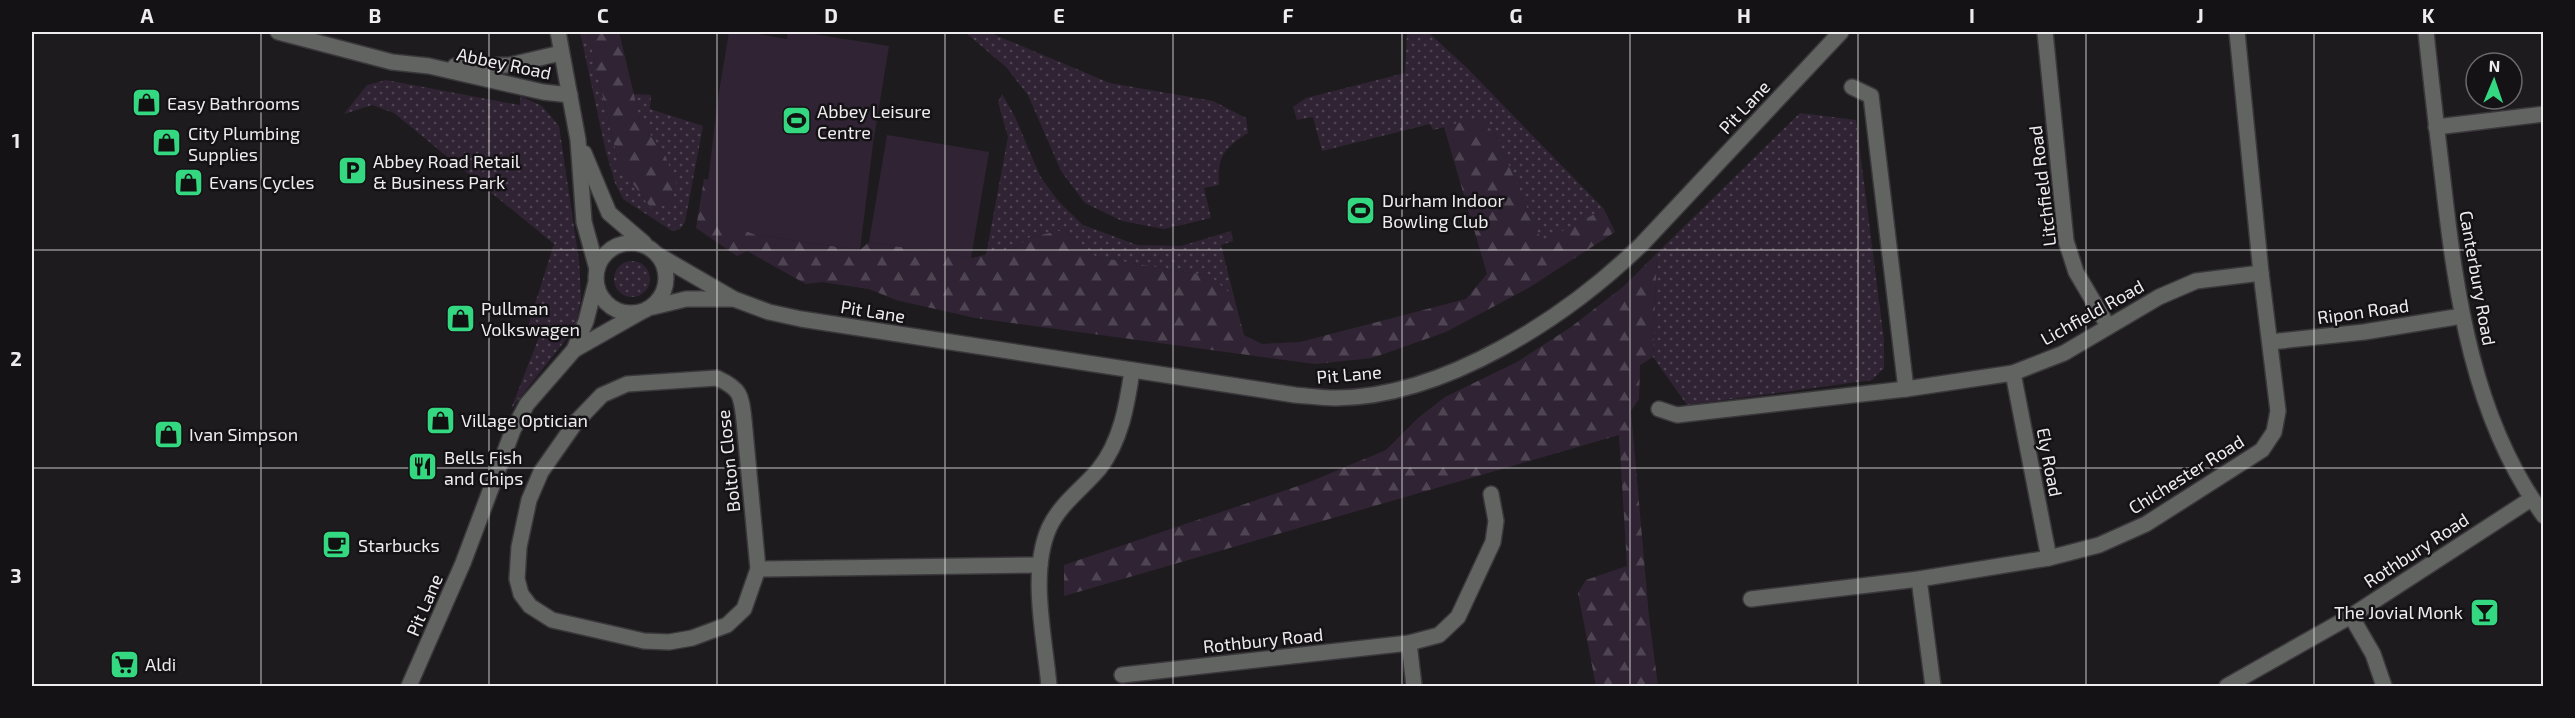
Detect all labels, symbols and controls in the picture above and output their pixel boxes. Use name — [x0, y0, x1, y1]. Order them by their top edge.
text: A — [140, 3, 154, 27]
text: B — [369, 3, 381, 27]
text: C — [597, 3, 609, 27]
text: D — [824, 3, 838, 27]
text: E — [1053, 3, 1065, 27]
text: F — [1282, 3, 1294, 27]
text: G — [1510, 3, 1522, 27]
text: H — [1737, 3, 1751, 27]
text: I — [1969, 3, 1975, 27]
text: J — [2196, 3, 2204, 27]
text: K — [2422, 3, 2435, 27]
street label: Abbey Road — [455, 42, 553, 84]
north arrow — [2464, 51, 2524, 111]
text: N — [2488, 56, 2501, 75]
street label: Pit Lane — [1714, 76, 1774, 138]
shop icon: Easy Bathrooms — [130, 87, 162, 119]
place label: Easy Bathrooms — [167, 92, 300, 114]
place label: Abbey Leisure Centre — [817, 100, 931, 143]
sports icon: Abbey Leisure Centre — [780, 105, 812, 137]
place label: City Plumbing Supplies — [188, 122, 300, 165]
street label: Litchfield Road — [2024, 124, 2060, 248]
shop icon: City Plumbing Supplies — [151, 127, 183, 159]
text: 1 — [12, 128, 20, 152]
place label: Abbey Road Retail & Business Park — [373, 150, 521, 193]
parking icon: Abbey Road Retail & Business Park — [336, 155, 368, 187]
shop icon: Evans Cycles — [172, 166, 204, 198]
place label: Evans Cycles — [209, 171, 315, 193]
place label: Durham Indoor Bowling Club — [1382, 189, 1505, 232]
sports icon: Durham Indoor Bowling Club — [1345, 194, 1377, 226]
street label: Canterbury Road — [2455, 209, 2501, 347]
street label: Lichfield Road — [2037, 275, 2147, 349]
street label: Ripon Road — [2316, 294, 2410, 328]
street label: Pit Lane — [839, 295, 907, 327]
place label: Pullman Volkswagen — [481, 297, 580, 340]
shop icon: Pullman Volkswagen — [444, 302, 476, 334]
text: 2 — [10, 346, 22, 370]
street label: Pit Lane — [1316, 360, 1382, 388]
shop icon: Village Optician — [424, 404, 456, 436]
place label: Village Optician — [461, 409, 588, 431]
street label: Bolton Close — [712, 409, 744, 513]
shop icon: Ivan Simpson — [152, 418, 184, 450]
place label: Ivan Simpson — [189, 423, 298, 445]
street label: Ely Road — [2033, 426, 2067, 498]
street label: Chichester Road — [2124, 430, 2248, 518]
place label: Bells Fish and Chips — [444, 446, 523, 489]
restaurant icon: Bells Fish and Chips — [407, 451, 439, 483]
street label: Rothbury Road — [2359, 508, 2473, 592]
cafe icon: Starbucks — [321, 529, 353, 561]
place label: Starbucks — [358, 534, 440, 556]
text: 3 — [10, 563, 22, 587]
street label: Pit Lane — [401, 571, 447, 639]
bar icon: The Jovial Monk — [2468, 596, 2500, 628]
place label: The Jovial Monk — [2334, 601, 2463, 623]
street label: Rothbury Road — [1202, 623, 1324, 657]
supermarket icon: Aldi — [108, 648, 140, 680]
place label: Aldi — [145, 653, 176, 675]

